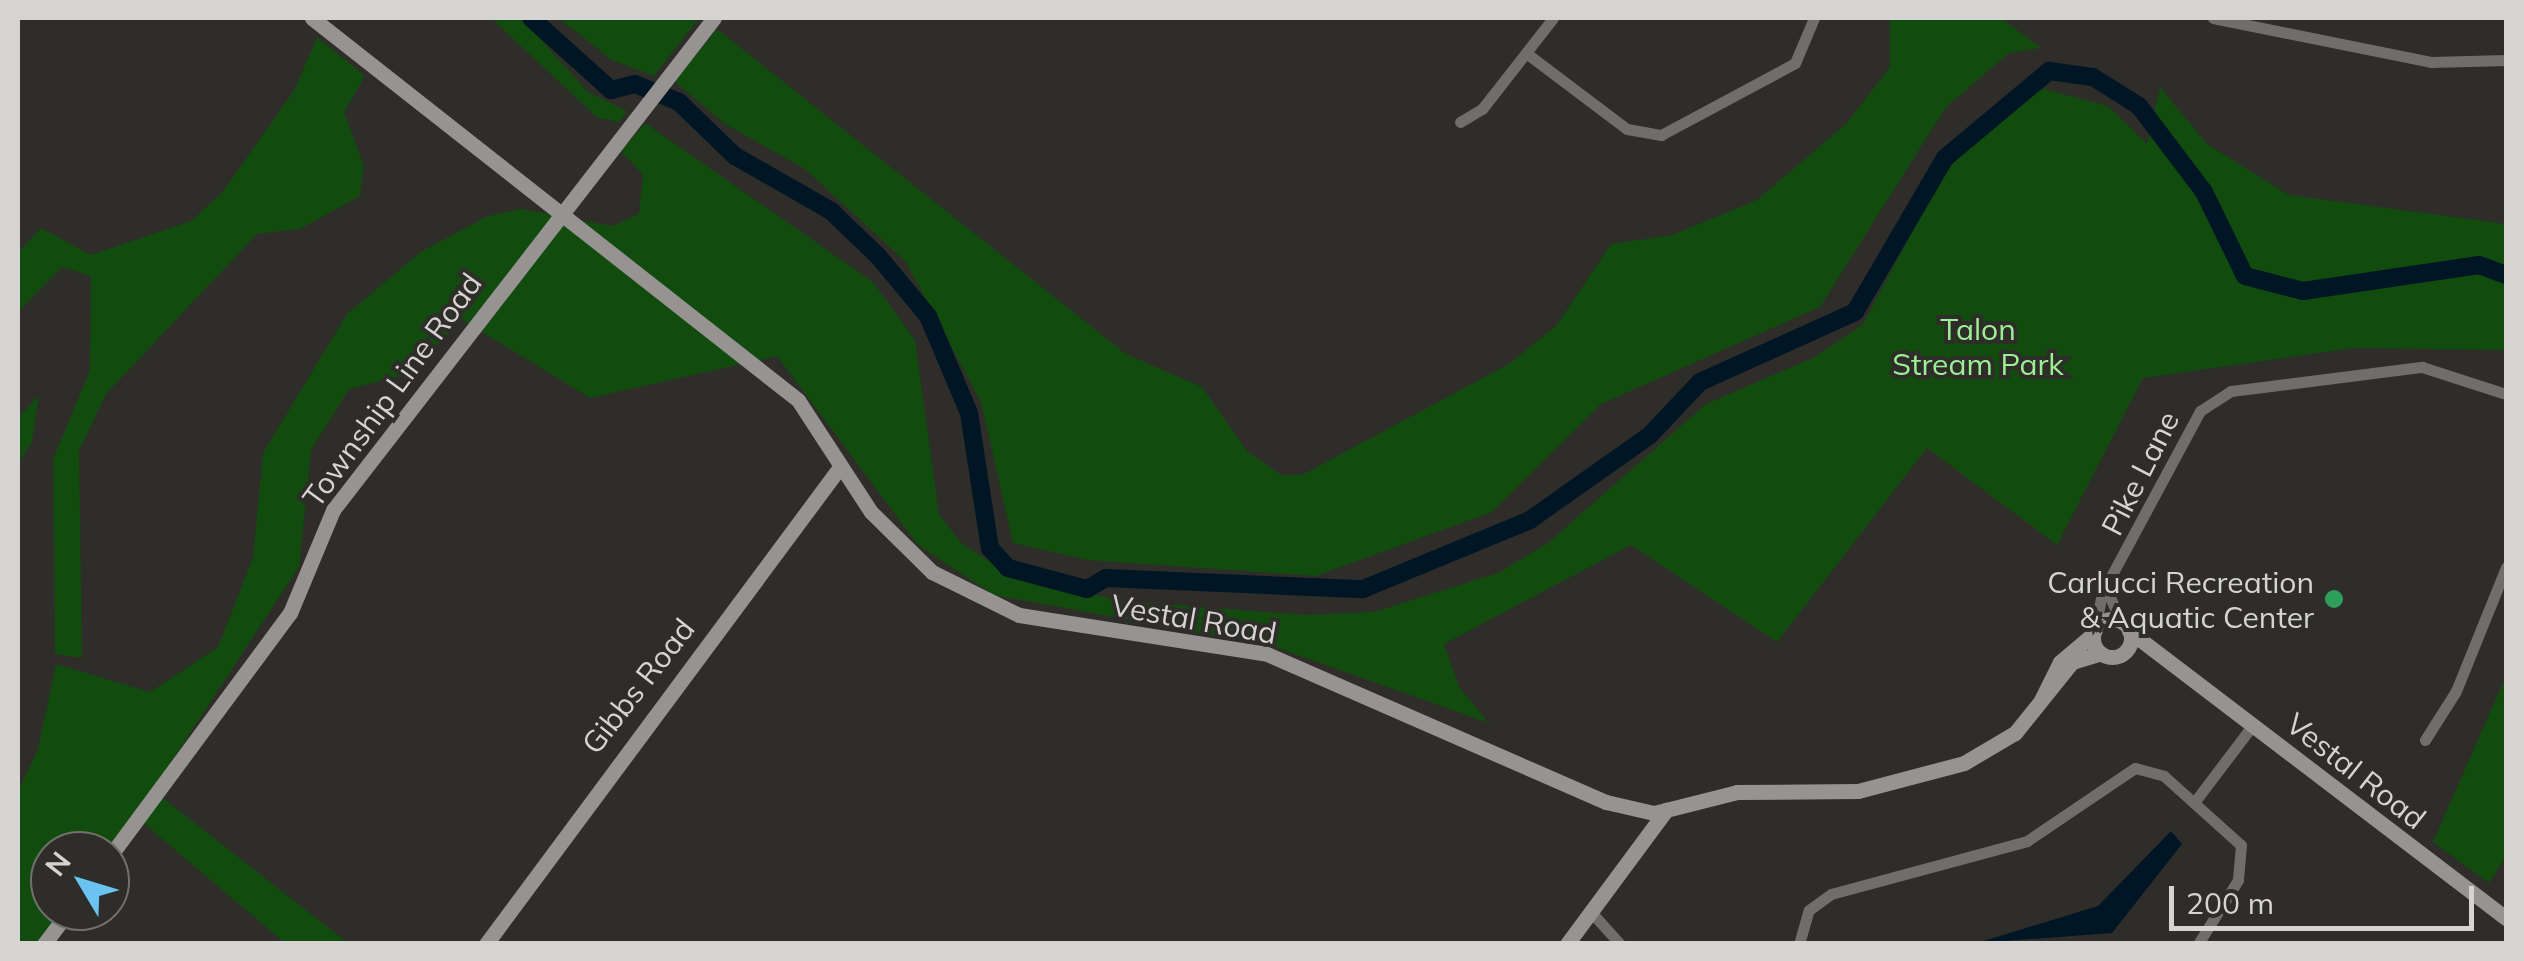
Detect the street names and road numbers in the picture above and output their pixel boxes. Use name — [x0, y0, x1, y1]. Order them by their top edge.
street label: Township Line Road — [295, 266, 489, 514]
street label: Pike Lane — [2094, 405, 2186, 541]
street label: Vestal Road — [1109, 587, 1279, 651]
street label: Gibbs Road — [574, 611, 702, 761]
street label: Vestal Road — [2279, 705, 2433, 837]

